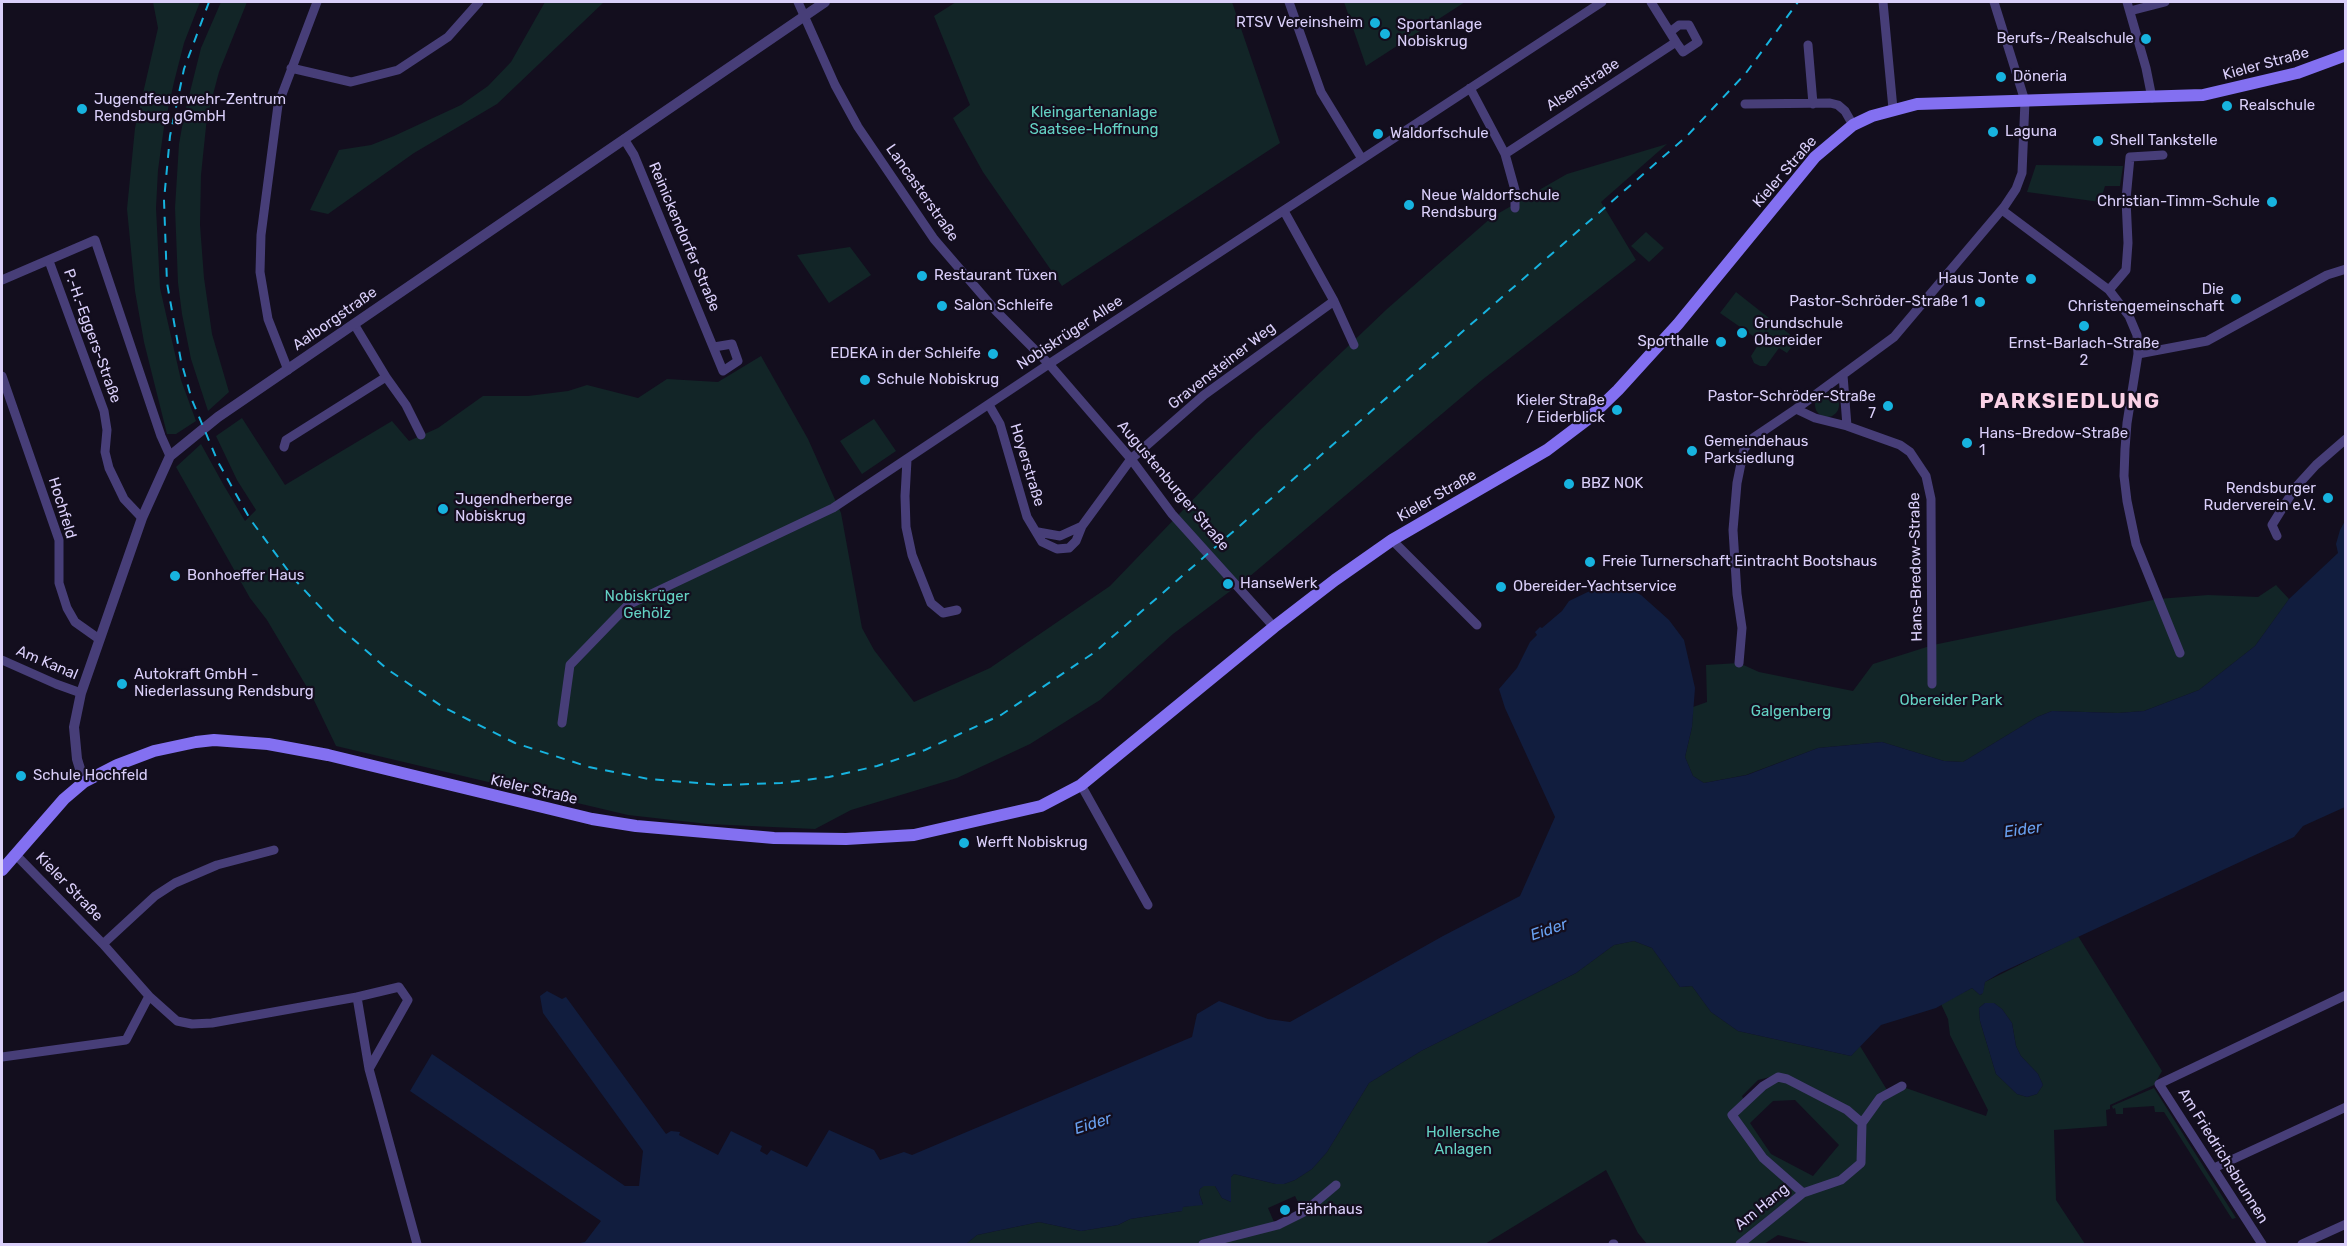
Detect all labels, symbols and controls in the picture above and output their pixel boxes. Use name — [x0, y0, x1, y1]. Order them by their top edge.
place label: RTSV Vereinsheim — [1236, 14, 1363, 32]
marker: RTSV Vereinsheim — [1368, 16, 1382, 30]
place label: Sportanlage Nobiskrug — [1397, 16, 1482, 51]
marker: Sportanlage Nobiskrug — [1378, 27, 1392, 41]
place label: Berufs-/Realschule — [1996, 30, 2134, 48]
marker: Berufs-/Realschule — [2139, 32, 2153, 46]
street label: Kieler Straße — [2221, 44, 2311, 84]
street label: Alsenstraße — [1543, 55, 1623, 115]
place label: Döneria — [2013, 68, 2067, 86]
marker: Döneria — [1994, 70, 2008, 84]
place label: Jugendfeuerwehr-Zentrum Rendsburg gGmbH — [94, 91, 286, 126]
place label: Realschule — [2239, 97, 2315, 115]
marker: Realschule — [2220, 99, 2234, 113]
marker: Jugendfeuerwehr-Zentrum Rendsburg gGmbH — [75, 102, 89, 116]
park label: Kleingartenanlage Saatsee-Hoffnung — [1029, 104, 1159, 139]
place label: Laguna — [2005, 123, 2057, 141]
place label: Waldorfschule — [1390, 125, 1489, 143]
marker: Laguna — [1986, 125, 2000, 139]
marker: Waldorfschule — [1371, 127, 1385, 141]
place label: Shell Tankstelle — [2110, 132, 2218, 150]
street label: Kieler Straße — [1749, 133, 1821, 211]
marker: Shell Tankstelle — [2091, 134, 2105, 148]
street label: Lancasterstraße — [882, 141, 962, 245]
street label: Reinickendorfer Straße — [644, 160, 724, 314]
place label: Neue Waldorfschule Rendsburg — [1421, 187, 1560, 222]
place label: Christian-Timm-Schule — [2097, 193, 2260, 211]
marker: Christian-Timm-Schule — [2265, 195, 2279, 209]
marker: Neue Waldorfschule Rendsburg — [1402, 198, 1416, 212]
street label: P.-H.-Eggers-Straße — [59, 267, 125, 405]
place label: Restaurant Tüxen — [934, 267, 1057, 285]
marker: Restaurant Tüxen — [915, 269, 929, 283]
place label: Haus Jonte — [1938, 270, 2019, 288]
marker: Haus Jonte — [2024, 272, 2038, 286]
place label: Die Christengemeinschaft — [2068, 281, 2224, 316]
street label: Aalborgstraße — [289, 283, 381, 355]
street label: Nobiskrüger Allee — [1014, 292, 1126, 374]
marker: Die Christengemeinschaft — [2229, 292, 2243, 306]
place label: Pastor-Schröder-Straße 1 — [1789, 293, 1968, 311]
marker: Pastor-Schröder-Straße 1 — [1973, 295, 1987, 309]
place label: Salon Schleife — [954, 297, 1053, 315]
marker: Salon Schleife — [935, 299, 949, 313]
place label: Grundschule Obereider — [1754, 315, 1843, 350]
street label: Gravensteiner Weg — [1165, 319, 1279, 413]
marker: Ernst-Barlach-Straße 2 — [2077, 319, 2091, 333]
marker: Grundschule Obereider — [1735, 326, 1749, 340]
place label: Sporthalle — [1637, 333, 1709, 351]
marker: Sporthalle — [1714, 335, 1728, 349]
place label: Ernst-Barlach-Straße 2 — [2008, 335, 2160, 370]
place label: EDEKA in der Schleife — [830, 345, 981, 363]
marker: EDEKA in der Schleife — [986, 347, 1000, 361]
place label: Schule Nobiskrug — [877, 371, 999, 389]
marker: Schule Nobiskrug — [858, 373, 872, 387]
place label: Pastor-Schröder-Straße 7 — [1707, 388, 1876, 423]
district label: PARKSIEDLUNG — [1979, 389, 2161, 415]
place label: Kieler Straße / Eiderblick — [1516, 392, 1605, 427]
marker: Pastor-Schröder-Straße 7 — [1881, 399, 1895, 413]
marker: Kieler Straße / Eiderblick — [1610, 403, 1624, 417]
street label: Augustenburger Straße — [1113, 417, 1233, 555]
street label: Hoyerstraße — [1006, 421, 1048, 509]
place label: Hans-Bredow-Straße 1 — [1979, 425, 2128, 460]
place label: Gemeindehaus Parksiedlung — [1704, 433, 1808, 468]
marker: Hans-Bredow-Straße 1 — [1960, 436, 1974, 450]
marker: Gemeindehaus Parksiedlung — [1685, 444, 1699, 458]
street label: Kieler Straße — [1394, 466, 1480, 526]
street label: Hochfeld — [44, 475, 80, 541]
place label: BBZ NOK — [1581, 475, 1643, 493]
marker: BBZ NOK — [1562, 477, 1576, 491]
place label: Rendsburger Ruderverein e.V. — [2204, 480, 2316, 515]
place label: Jugendherberge Nobiskrug — [455, 491, 572, 526]
marker: Rendsburger Ruderverein e.V. — [2321, 491, 2335, 505]
street label: Hans-Bredow-Straße — [1906, 492, 1926, 642]
marker: Jugendherberge Nobiskrug — [436, 502, 450, 516]
place label: Freie Turnerschaft Eintracht Bootshaus — [1602, 553, 1877, 571]
marker: Freie Turnerschaft Eintracht Bootshaus — [1583, 555, 1597, 569]
place label: Bonhoeffer Haus — [187, 567, 304, 585]
marker: Bonhoeffer Haus — [168, 569, 182, 583]
place label: HanseWerk — [1240, 575, 1317, 593]
marker: HanseWerk — [1221, 577, 1235, 591]
place label: Obereider-Yachtservice — [1513, 578, 1677, 596]
marker: Obereider-Yachtservice — [1494, 580, 1508, 594]
park label: Nobiskrüger Gehölz — [605, 588, 689, 623]
street label: Am Kanal — [13, 642, 81, 684]
place label: Autokraft GmbH - Niederlassung Rendsburg — [134, 666, 314, 701]
marker: Autokraft GmbH - Niederlassung Rendsburg — [115, 677, 129, 691]
park label: Obereider Park — [1900, 692, 2002, 710]
park label: Galgenberg — [1751, 703, 1831, 721]
place label: Schule Hochfeld — [33, 767, 148, 785]
marker: Schule Hochfeld — [14, 769, 28, 783]
street label: Kieler Straße — [489, 771, 579, 809]
water label: Eider — [2003, 818, 2043, 842]
place label: Werft Nobiskrug — [976, 834, 1088, 852]
marker: Werft Nobiskrug — [957, 836, 971, 850]
street label: Kieler Straße — [32, 849, 106, 925]
water label: Eider — [1528, 915, 1570, 945]
street label: Am Friedrichsbrunnen — [2174, 1085, 2272, 1227]
water label: Eider — [1072, 1109, 1114, 1139]
park label: Hollersche Anlagen — [1426, 1124, 1500, 1159]
street label: Am Hang — [1731, 1180, 1793, 1234]
place label: Fährhaus — [1297, 1201, 1363, 1219]
marker: Fährhaus — [1278, 1203, 1292, 1217]

